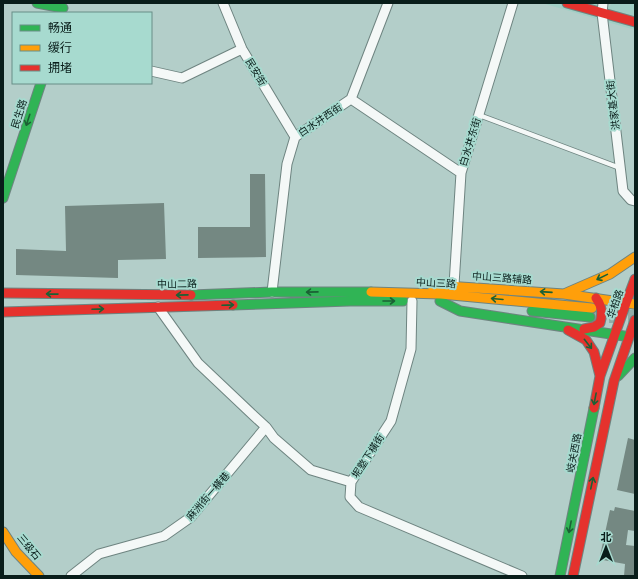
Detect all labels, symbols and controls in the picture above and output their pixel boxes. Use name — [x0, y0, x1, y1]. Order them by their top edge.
legend — [12, 12, 152, 84]
text: 畅通 — [48, 21, 72, 35]
text: 缓行 — [48, 41, 72, 55]
street label: 民安街 — [244, 56, 268, 88]
text: 拥堵 — [48, 61, 72, 75]
street label: 洪家基大街 — [604, 80, 622, 130]
street label: 民生路 — [9, 98, 29, 130]
street label: 白水井西街 — [296, 101, 344, 139]
one-way arrow — [24, 114, 32, 126]
street label: 白水井东街 — [457, 116, 483, 168]
street label: 中山三路辅路 — [472, 270, 532, 286]
one-way arrow — [597, 274, 609, 282]
street label: 中山三路 — [416, 276, 456, 290]
street label: 中山二路 — [157, 278, 197, 290]
one-way arrow — [306, 288, 319, 296]
street label: 华柏路 — [605, 288, 625, 320]
one-way arrow — [540, 289, 553, 296]
one-way arrow — [46, 290, 59, 298]
one-way arrow — [176, 291, 189, 299]
one-way arrow — [491, 295, 504, 302]
one-way arrow — [382, 297, 395, 305]
one-way arrow — [221, 301, 234, 309]
one-way arrow — [91, 306, 104, 313]
one-way arrow — [583, 339, 592, 350]
one-way arrow — [591, 392, 599, 405]
street label: 坭墪下橫街 — [350, 432, 386, 480]
street label: 岐关西路 — [565, 432, 583, 474]
street label: 麻洲街一橫巷 — [184, 470, 232, 522]
one-way arrow — [589, 477, 597, 490]
one-way arrow — [566, 520, 574, 533]
north arrow — [586, 527, 626, 567]
text: 北 — [601, 531, 612, 543]
street label: 三级石 — [15, 532, 43, 562]

